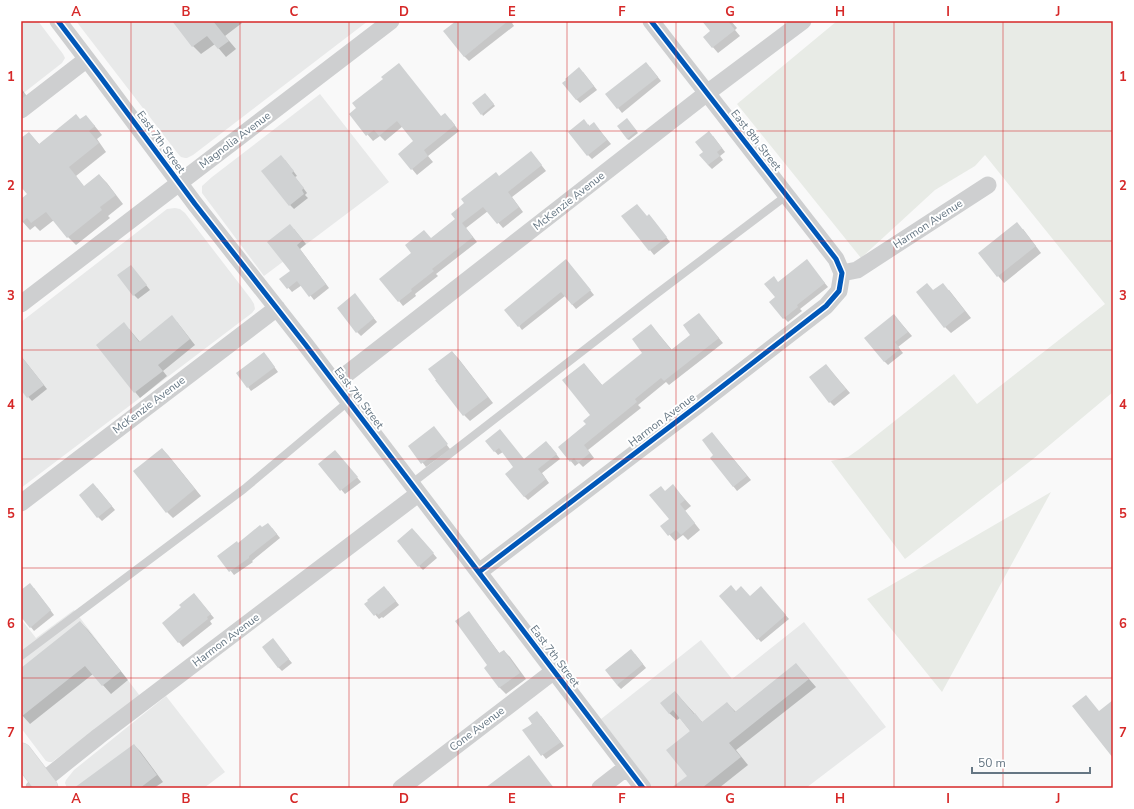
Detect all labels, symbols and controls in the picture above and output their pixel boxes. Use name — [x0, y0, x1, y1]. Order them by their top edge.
text: A — [71, 3, 81, 21]
text: B — [182, 3, 191, 21]
text: C — [290, 3, 299, 21]
text: D — [399, 3, 409, 21]
text: E — [508, 3, 516, 21]
text: F — [618, 3, 626, 21]
text: G — [725, 3, 735, 21]
text: H — [835, 3, 845, 21]
text: I — [946, 3, 950, 21]
text: J — [1055, 3, 1060, 21]
text: 1 — [7, 68, 15, 86]
text: 1 — [1119, 68, 1127, 86]
street label: East 8th Street — [727, 106, 785, 174]
street label: East 7th Street — [133, 108, 189, 176]
street label: Magnolia Avenue — [196, 108, 274, 172]
street label: McKenzie Avenue — [530, 168, 608, 234]
text: 2 — [7, 177, 15, 195]
text: 2 — [1119, 177, 1127, 195]
street label: Harmon Avenue — [890, 196, 966, 252]
text: 3 — [7, 287, 15, 305]
text: 3 — [1119, 287, 1127, 305]
street label: East 7th Street — [331, 364, 387, 432]
street label: McKenzie Avenue — [110, 373, 188, 437]
street label: Harmon Avenue — [625, 390, 699, 450]
text: 4 — [7, 396, 15, 414]
text: 4 — [1119, 396, 1127, 414]
text: 5 — [7, 505, 15, 523]
text: 5 — [1119, 505, 1127, 523]
street label: Harmon Avenue — [189, 610, 263, 670]
text: 6 — [7, 615, 15, 633]
text: 6 — [1119, 615, 1127, 633]
street label: East 7th Street — [527, 622, 583, 690]
street label: Cone Avenue — [446, 703, 508, 755]
text: 7 — [7, 724, 15, 742]
text: 7 — [1119, 724, 1127, 742]
scale bar — [972, 749, 1090, 775]
text: 50 m — [978, 755, 1006, 771]
text: A — [71, 790, 81, 808]
text: B — [182, 790, 191, 808]
text: C — [290, 790, 299, 808]
text: D — [399, 790, 409, 808]
text: E — [508, 790, 516, 808]
text: F — [618, 790, 626, 808]
text: G — [725, 790, 735, 808]
text: H — [835, 790, 845, 808]
text: I — [946, 790, 950, 808]
text: J — [1055, 790, 1060, 808]

